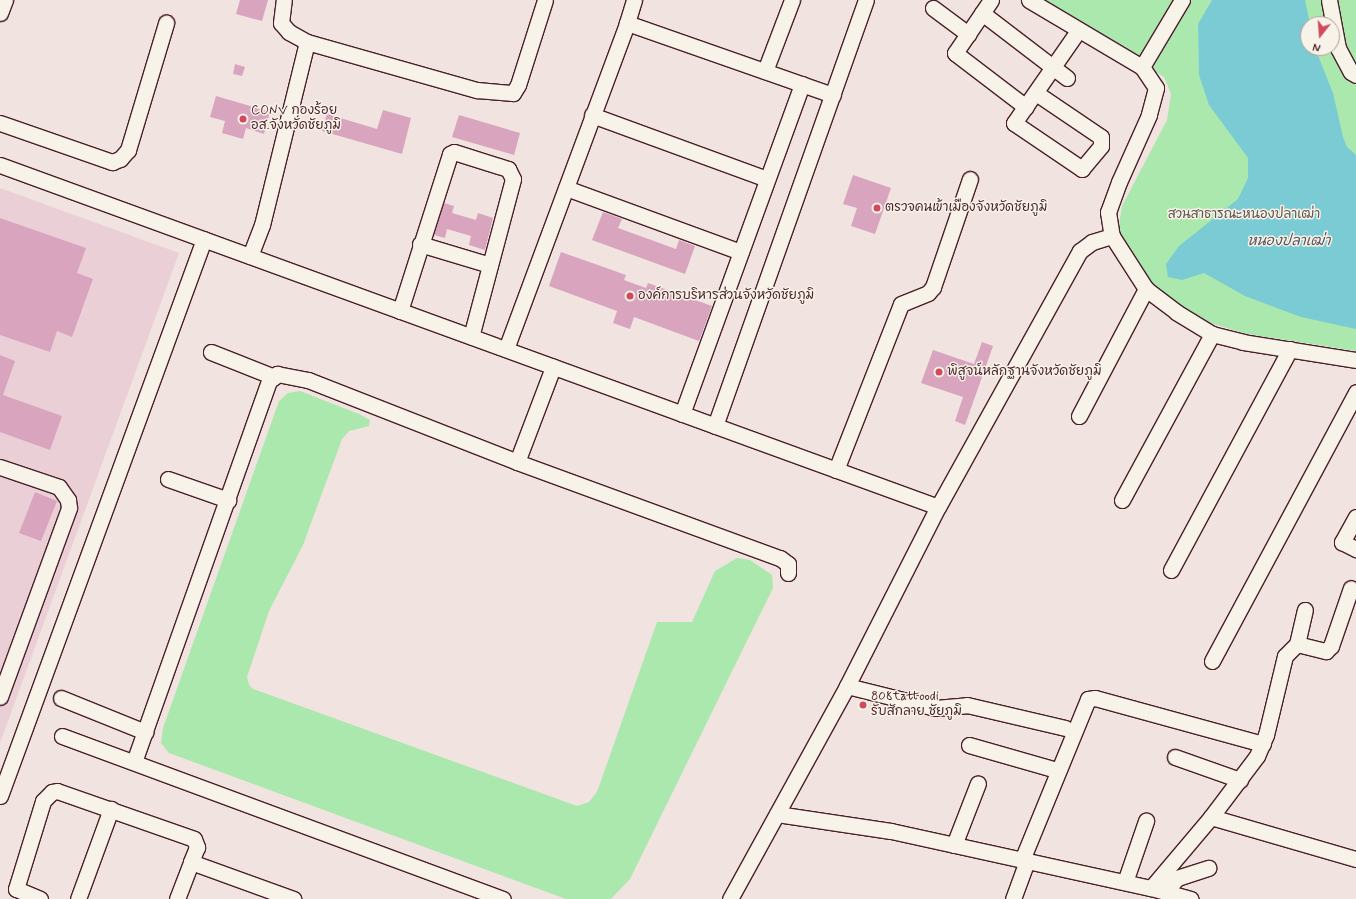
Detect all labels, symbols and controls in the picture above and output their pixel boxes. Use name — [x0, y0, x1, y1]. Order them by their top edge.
north arrow — [1300, 16, 1340, 56]
text: N — [1311, 39, 1322, 54]
place label: CONV กองร้อย อส.จังหวัดชัยภูมิ — [251, 104, 341, 135]
marker: CONV กองร้อย อส.จังหวัดชัยภูมิ — [238, 114, 248, 124]
place label: ตรวจคนเข้าเมืองจังหวัดชัยภูมิ — [885, 200, 1047, 216]
marker: ตรวจคนเข้าเมืองจังหวัดชัยภูมิ — [872, 203, 882, 213]
park label: สวนสาธารณะหนองปลาเฒ่า — [1168, 207, 1320, 223]
water label: หนองปลาเฒ่า — [1247, 233, 1331, 249]
place label: องค์การบริหารส่วนจังหวัดชัยภูมิ — [638, 288, 814, 304]
marker: องค์การบริหารส่วนจังหวัดชัยภูมิ — [625, 291, 635, 301]
place label: พิสูจน์หลักฐานจังหวัดชัยภูมิ — [947, 364, 1102, 380]
marker: พิสูจน์หลักฐานจังหวัดชัยภูมิ — [934, 367, 944, 377]
place label: 808tattoodi รับสักลาย ชัยภูมิ — [871, 690, 962, 721]
marker: 808tattoodi รับสักลาย ชัยภูมิ — [858, 700, 868, 710]

